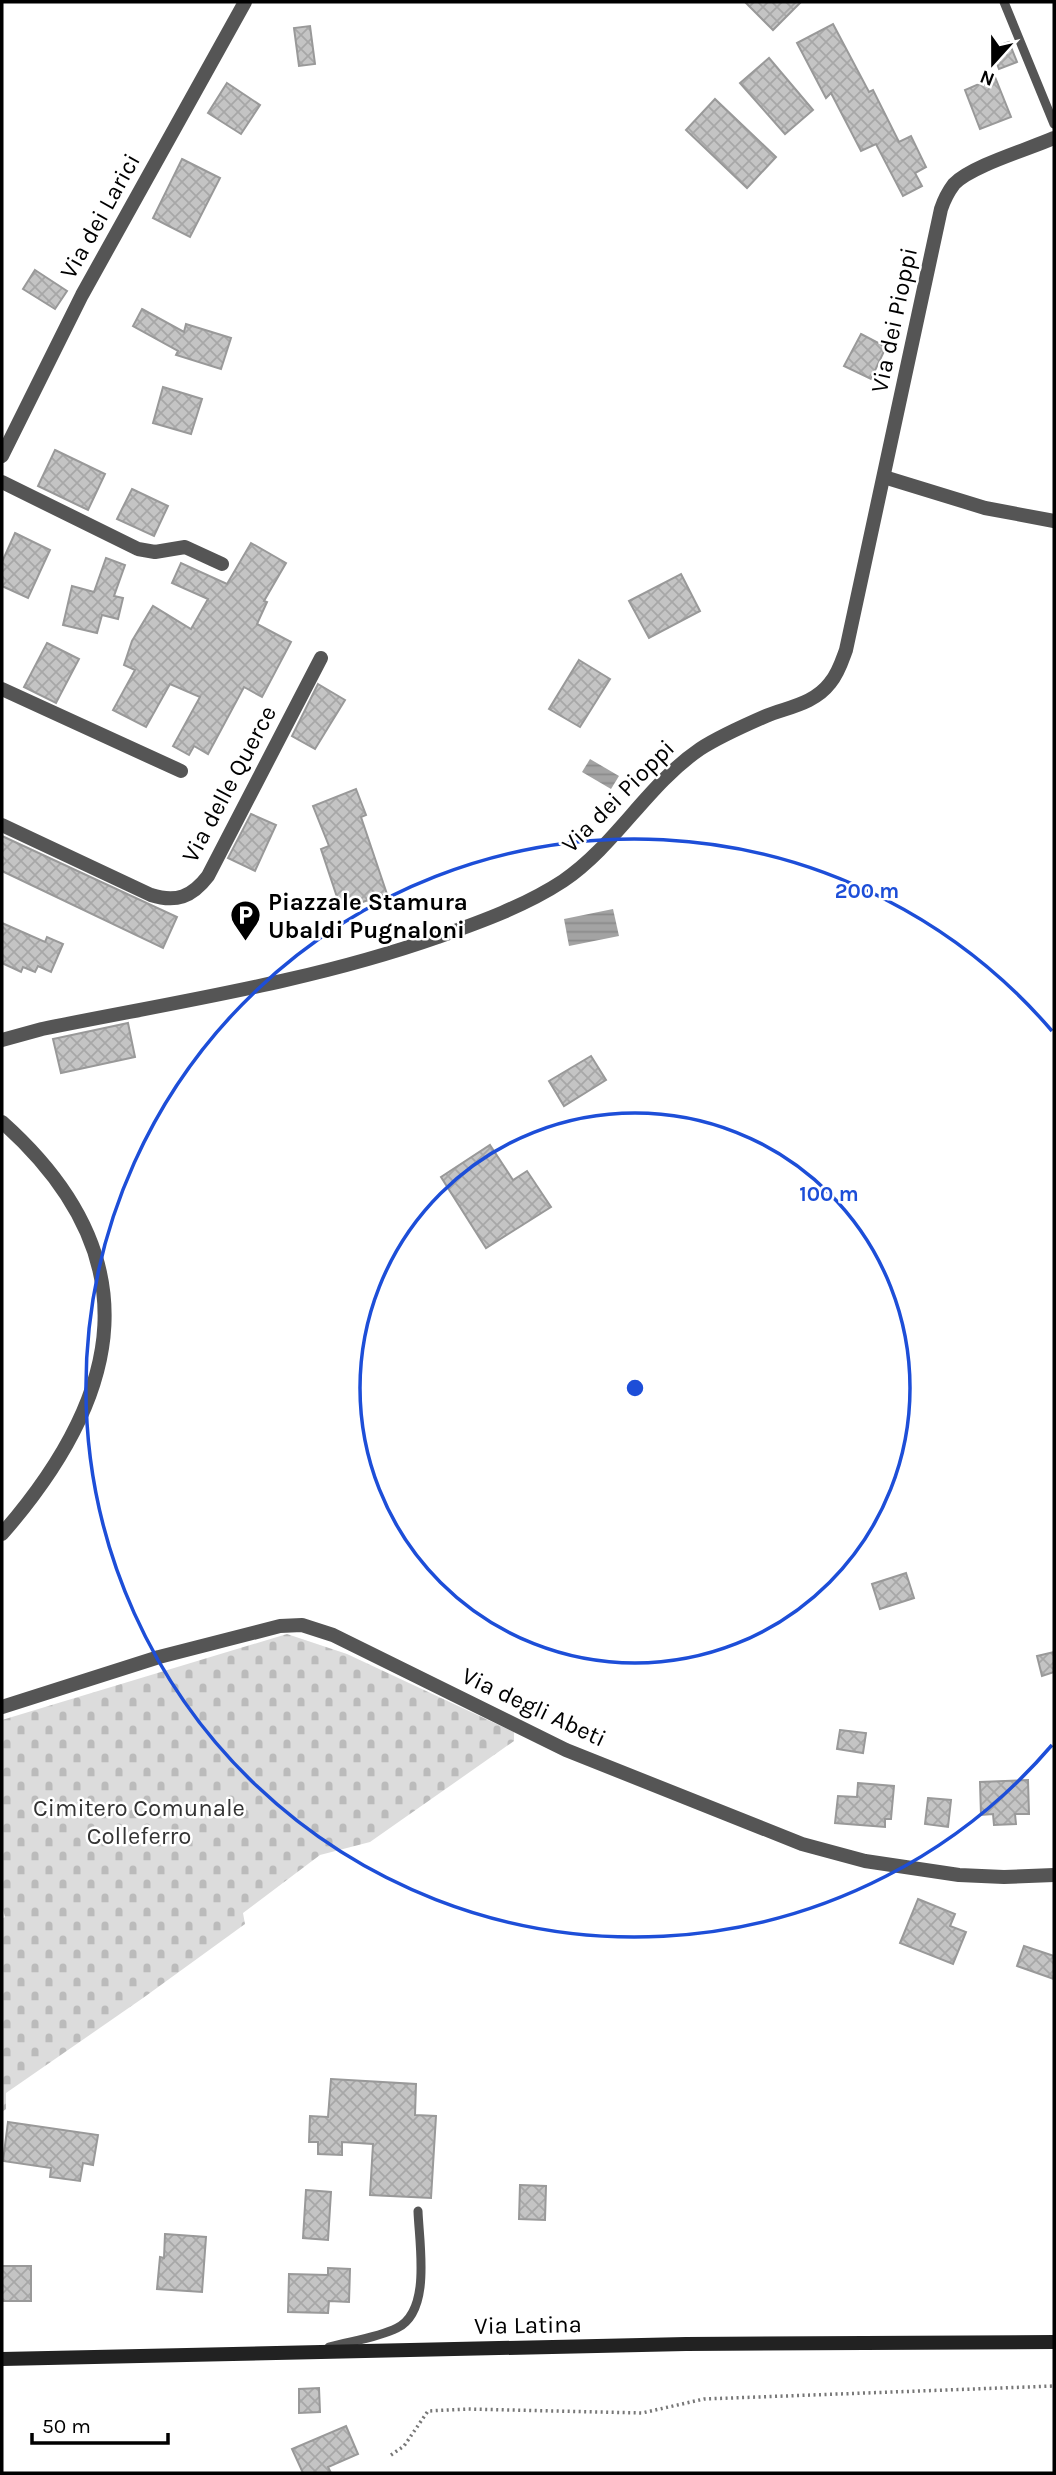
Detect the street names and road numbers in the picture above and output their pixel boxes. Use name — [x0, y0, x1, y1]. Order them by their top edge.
street label: Via dei Larici — [54, 149, 146, 283]
street label: Via dei Pioppi — [865, 245, 923, 395]
street label: Via delle Querce — [176, 701, 282, 867]
street label: Via dei Pioppi — [556, 734, 680, 858]
street label: Via degli Abeti — [458, 1661, 610, 1753]
street label: Via Latina — [474, 2310, 582, 2340]

